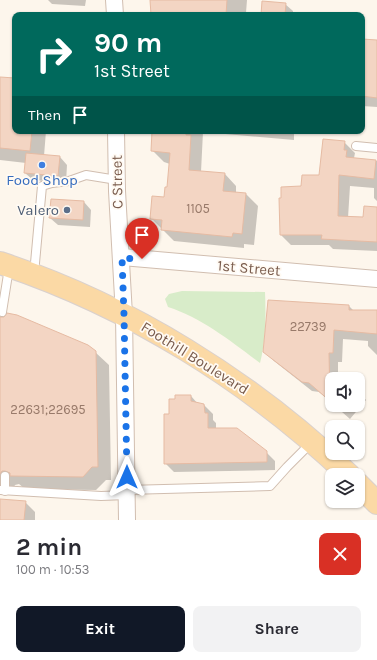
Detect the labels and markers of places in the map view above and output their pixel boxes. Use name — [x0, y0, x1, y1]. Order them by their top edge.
marker: Food Shop — [37, 160, 47, 170]
place label: Food Shop — [6, 171, 78, 189]
place label: Valero — [17, 201, 59, 219]
marker: Valero — [62, 205, 72, 215]
pin — [125, 218, 159, 259]

